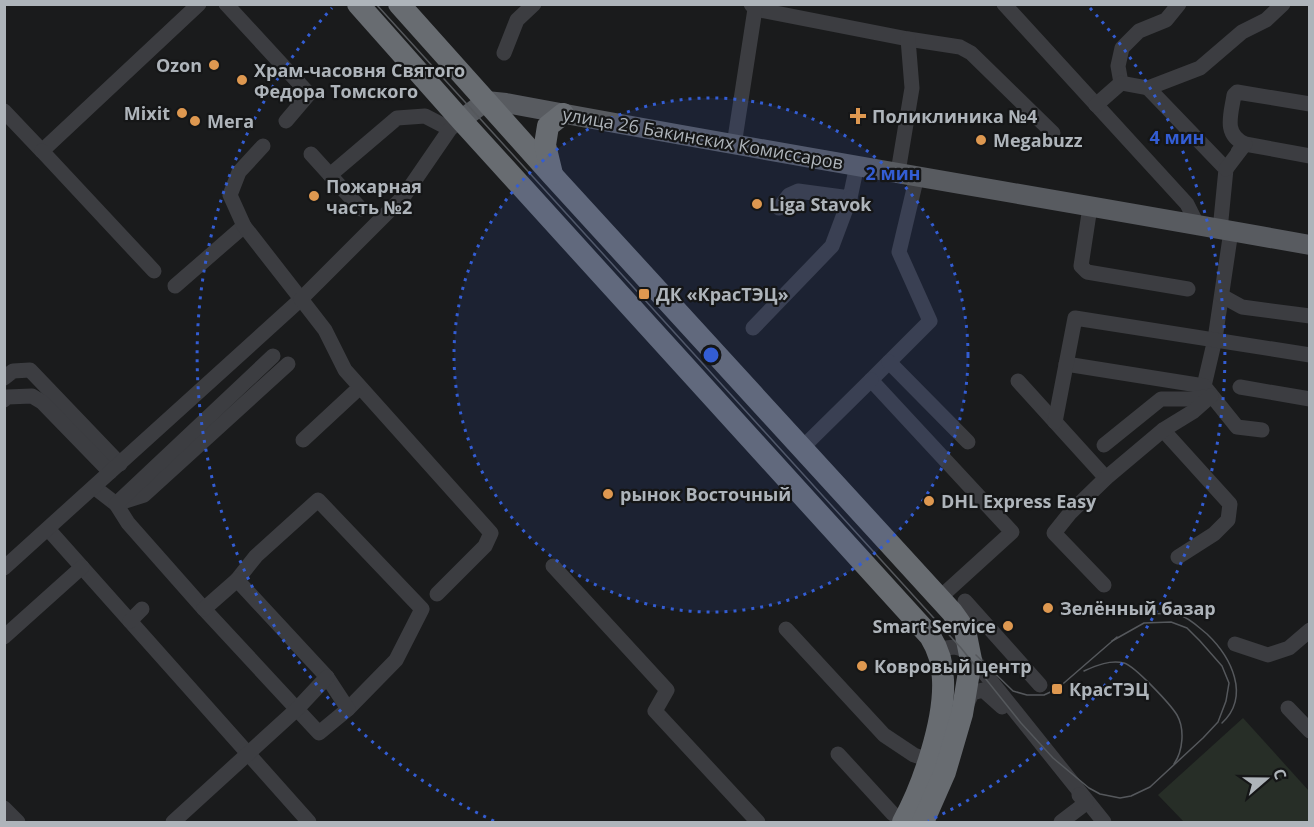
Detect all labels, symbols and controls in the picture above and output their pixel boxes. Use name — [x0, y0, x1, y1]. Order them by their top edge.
place label: Ozon — [156, 53, 202, 77]
marker: Ozon — [207, 58, 221, 72]
place label: Храм-часовня Святого Федора Томского — [254, 58, 465, 103]
marker: Храм-часовня Святого Федора Томского — [235, 73, 249, 87]
place label: Mixit — [124, 101, 170, 125]
street label: улица 26 Бакинских Комиссаров — [561, 101, 845, 175]
place label: Поликлиника №4 — [872, 104, 1037, 128]
marker: Mixit — [175, 106, 189, 120]
marker: Поликлиника №4 — [849, 107, 867, 125]
place label: Мега — [207, 109, 254, 133]
marker: Мега — [188, 114, 202, 128]
text: 4 мин — [1149, 125, 1205, 149]
place label: Megabuzz — [993, 128, 1083, 152]
marker: Megabuzz — [974, 133, 988, 147]
text: 2 мин — [865, 161, 921, 185]
place label: Пожарная часть №2 — [326, 174, 422, 219]
marker: Пожарная часть №2 — [307, 189, 321, 203]
place label: Liga Stavok — [769, 192, 872, 216]
marker: Liga Stavok — [750, 197, 764, 211]
place label: ДК «КрасТЭЦ» — [656, 282, 789, 306]
marker: ДК «КрасТЭЦ» — [637, 287, 651, 301]
centre of rings — [701, 345, 721, 365]
place label: рынок Восточный — [620, 482, 791, 506]
marker: рынок Восточный — [601, 487, 615, 501]
place label: DHL Express Easy — [941, 489, 1097, 513]
marker: DHL Express Easy — [922, 494, 936, 508]
place label: Зелённый базар — [1060, 596, 1216, 620]
marker: Зелённый базар — [1041, 601, 1055, 615]
place label: Smart Service — [873, 614, 996, 638]
marker: Smart Service — [1001, 619, 1015, 633]
place label: Ковровый центр — [874, 654, 1032, 678]
marker: Ковровый центр — [855, 659, 869, 673]
place label: КрасТЭЦ — [1069, 677, 1149, 701]
marker: КрасТЭЦ — [1050, 682, 1064, 696]
north arrow — [1236, 749, 1296, 809]
text: С — [1268, 765, 1292, 782]

